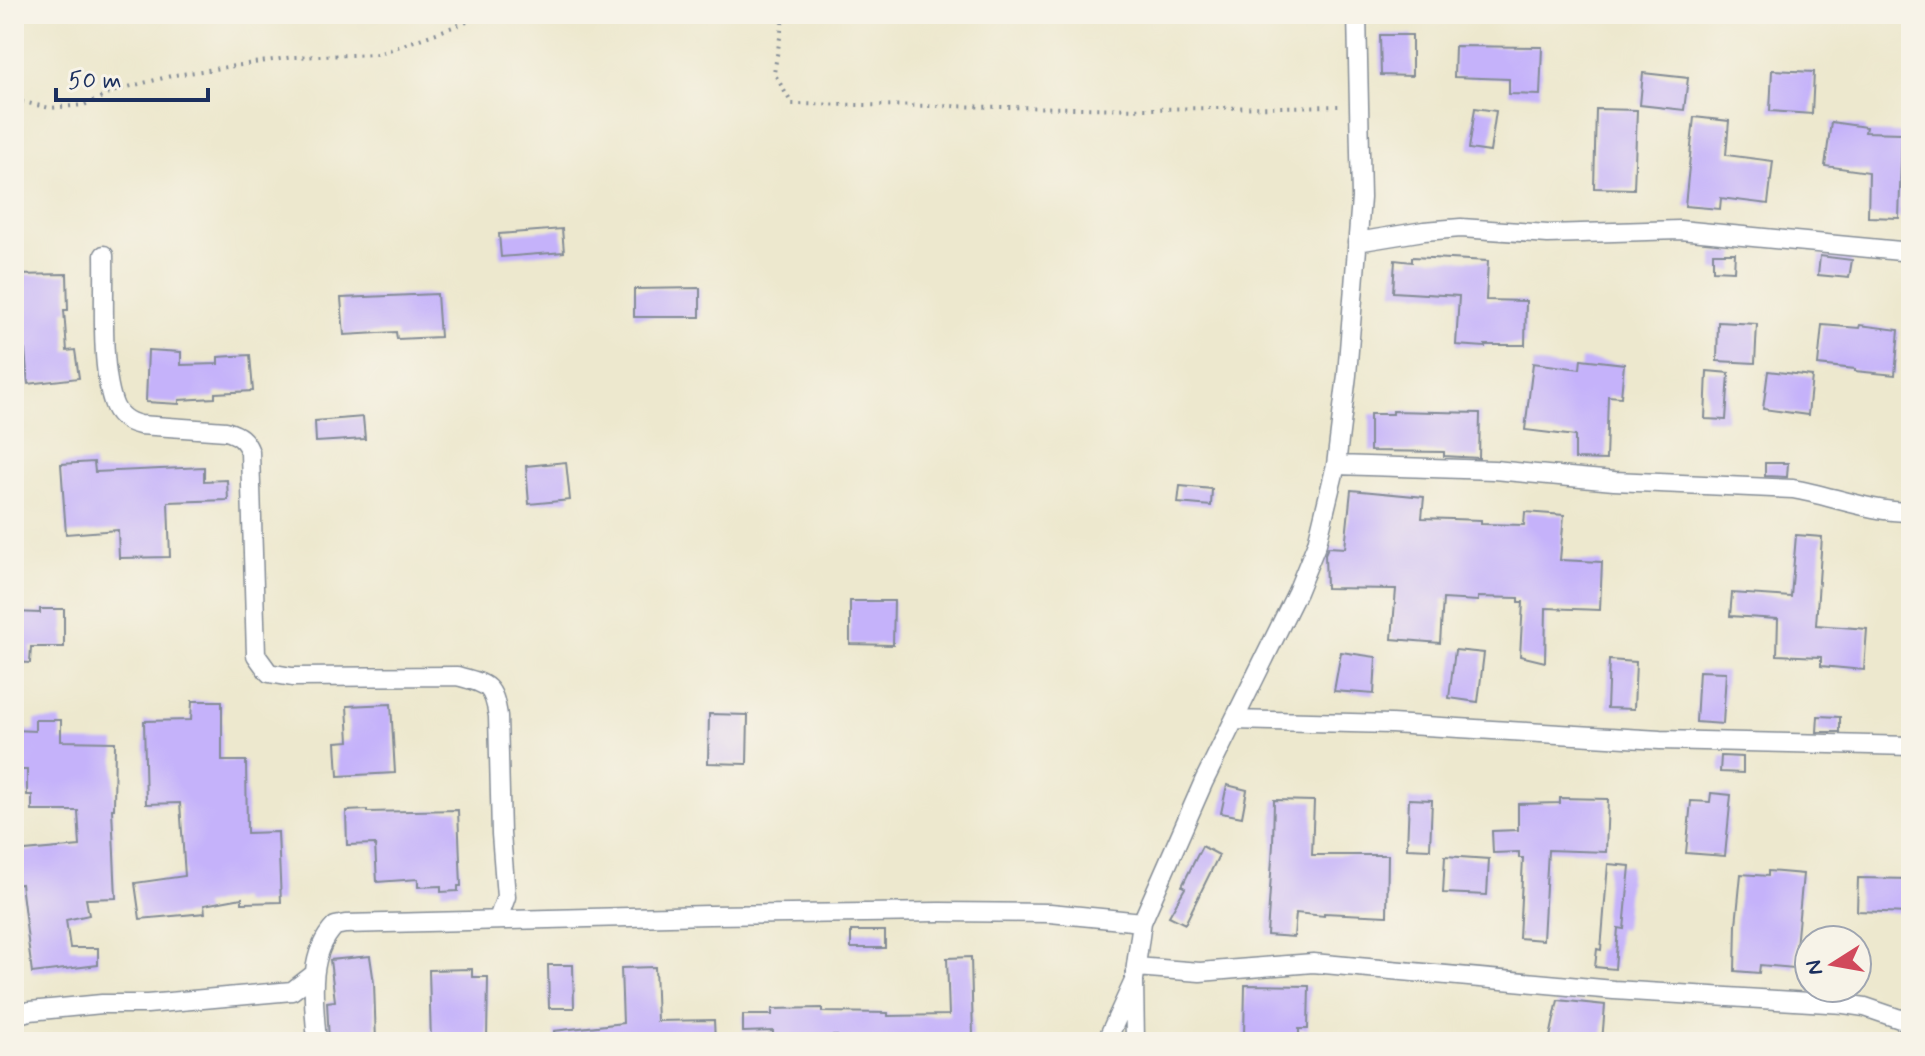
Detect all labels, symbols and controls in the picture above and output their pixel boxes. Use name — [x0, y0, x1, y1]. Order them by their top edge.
scale bar — [56, 52, 208, 102]
text: 50 m — [68, 66, 122, 97]
north arrow — [1793, 924, 1873, 1004]
text: N — [1800, 958, 1830, 977]

